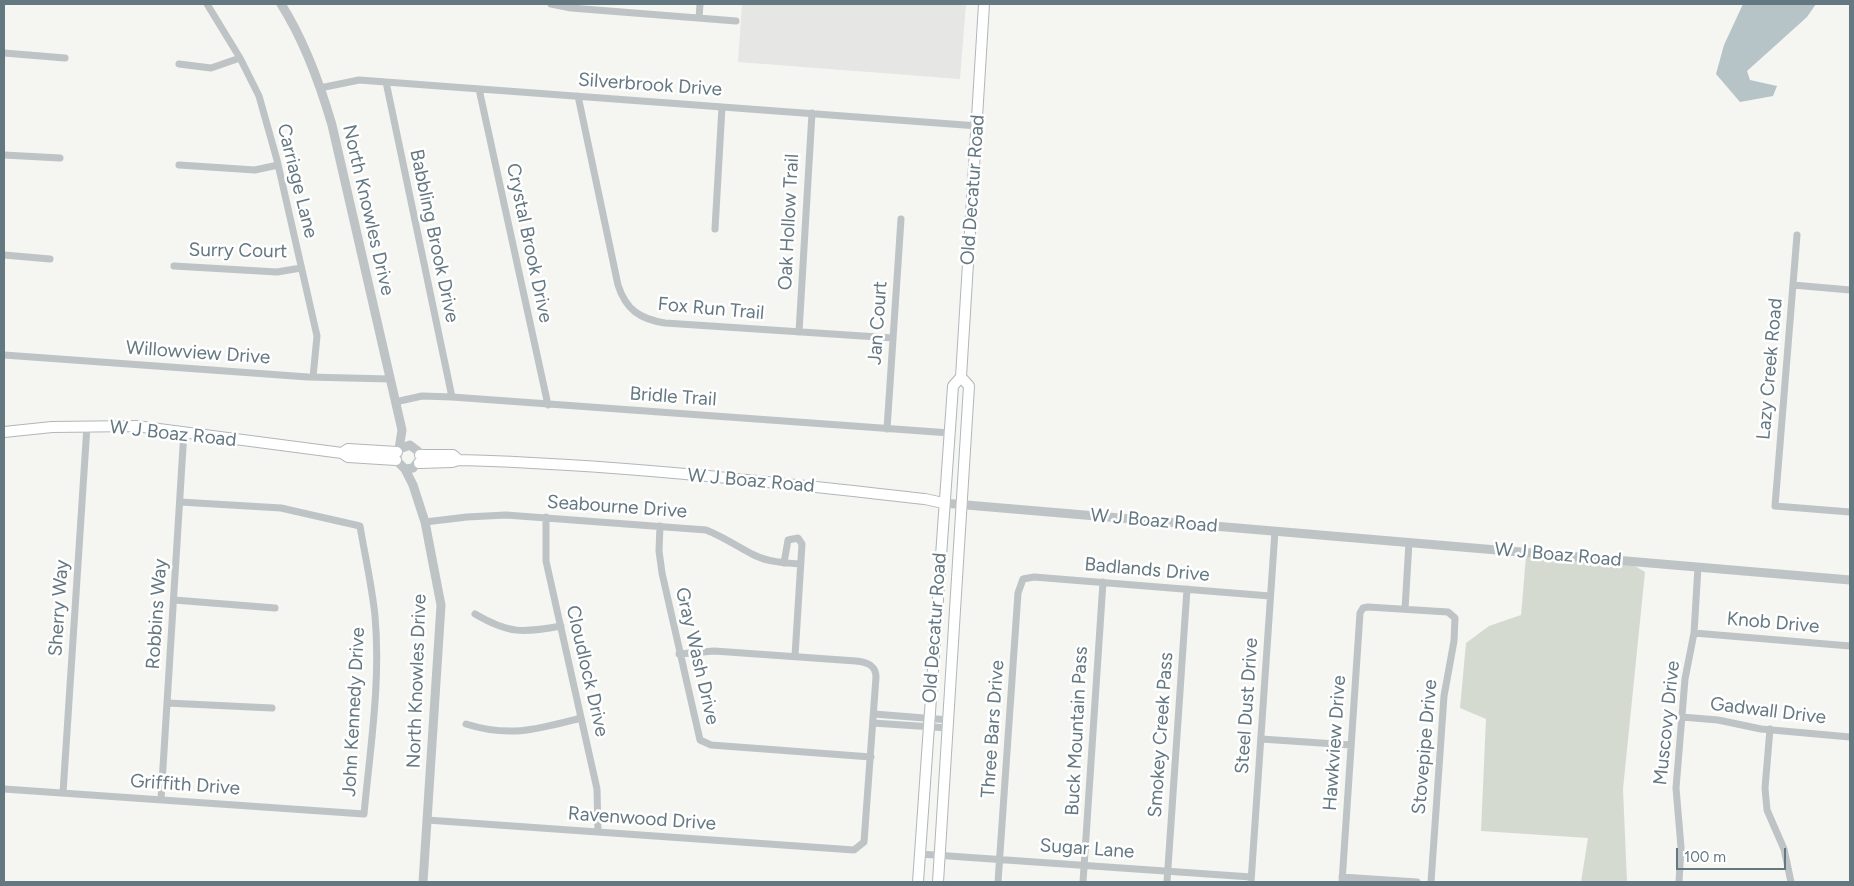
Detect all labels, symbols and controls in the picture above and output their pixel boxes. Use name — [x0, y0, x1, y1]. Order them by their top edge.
street label: Silverbrook Drive — [577, 69, 723, 101]
street label: Old Decatur Road — [956, 114, 990, 266]
street label: Carriage Lane — [272, 121, 322, 241]
street label: North Knowles Drive — [337, 122, 399, 298]
street label: Babbling Brook Drive — [404, 147, 464, 325]
street label: Oak Hollow Trail — [774, 153, 804, 291]
street label: Crystal Brook Drive — [501, 161, 557, 325]
street label: Surry Court — [188, 239, 288, 263]
street label: Jan Court — [864, 280, 892, 366]
street label: Fox Run Trail — [657, 293, 765, 325]
street label: Lazy Creek Road — [1752, 297, 1788, 441]
street label: Willowview Drive — [125, 337, 271, 369]
street label: Bridle Trail — [629, 383, 717, 411]
street label: W J Boaz Road — [108, 416, 238, 452]
street label: W J Boaz Road — [687, 464, 815, 498]
street label: Seabourne Drive — [546, 491, 688, 523]
street label: W J Boaz Road — [1090, 504, 1218, 538]
street label: W J Boaz Road — [1494, 538, 1622, 572]
street label: Old Decatur Road — [918, 552, 952, 704]
street label: Badlands Drive — [1083, 553, 1211, 587]
street label: Robbins Way — [142, 558, 172, 670]
street label: Sherry Way — [44, 559, 74, 657]
street label: Gray Wash Drive — [670, 585, 724, 727]
street label: North Knowles Drive — [403, 593, 431, 769]
street label: Cloudlock Drive — [561, 603, 613, 739]
street label: Knob Drive — [1726, 608, 1820, 638]
street label: John Kennedy Drive — [338, 627, 370, 797]
street label: Steel Dust Drive — [1231, 637, 1263, 775]
street label: Buck Mountain Pass — [1061, 646, 1093, 816]
street label: Smokey Creek Pass — [1144, 652, 1178, 818]
street label: Three Bars Drive — [977, 659, 1009, 799]
street label: Muscovy Drive — [1649, 660, 1685, 786]
street label: Hawkview Drive — [1319, 674, 1351, 812]
street label: Stovepipe Drive — [1408, 679, 1442, 815]
street label: Gadwall Drive — [1709, 693, 1827, 729]
street label: Griffith Drive — [129, 770, 241, 800]
street label: Ravenwood Drive — [567, 802, 717, 836]
street label: Sugar Lane — [1039, 834, 1135, 864]
scale bar — [1679, 838, 1789, 870]
text: 100 m — [1684, 848, 1726, 866]

